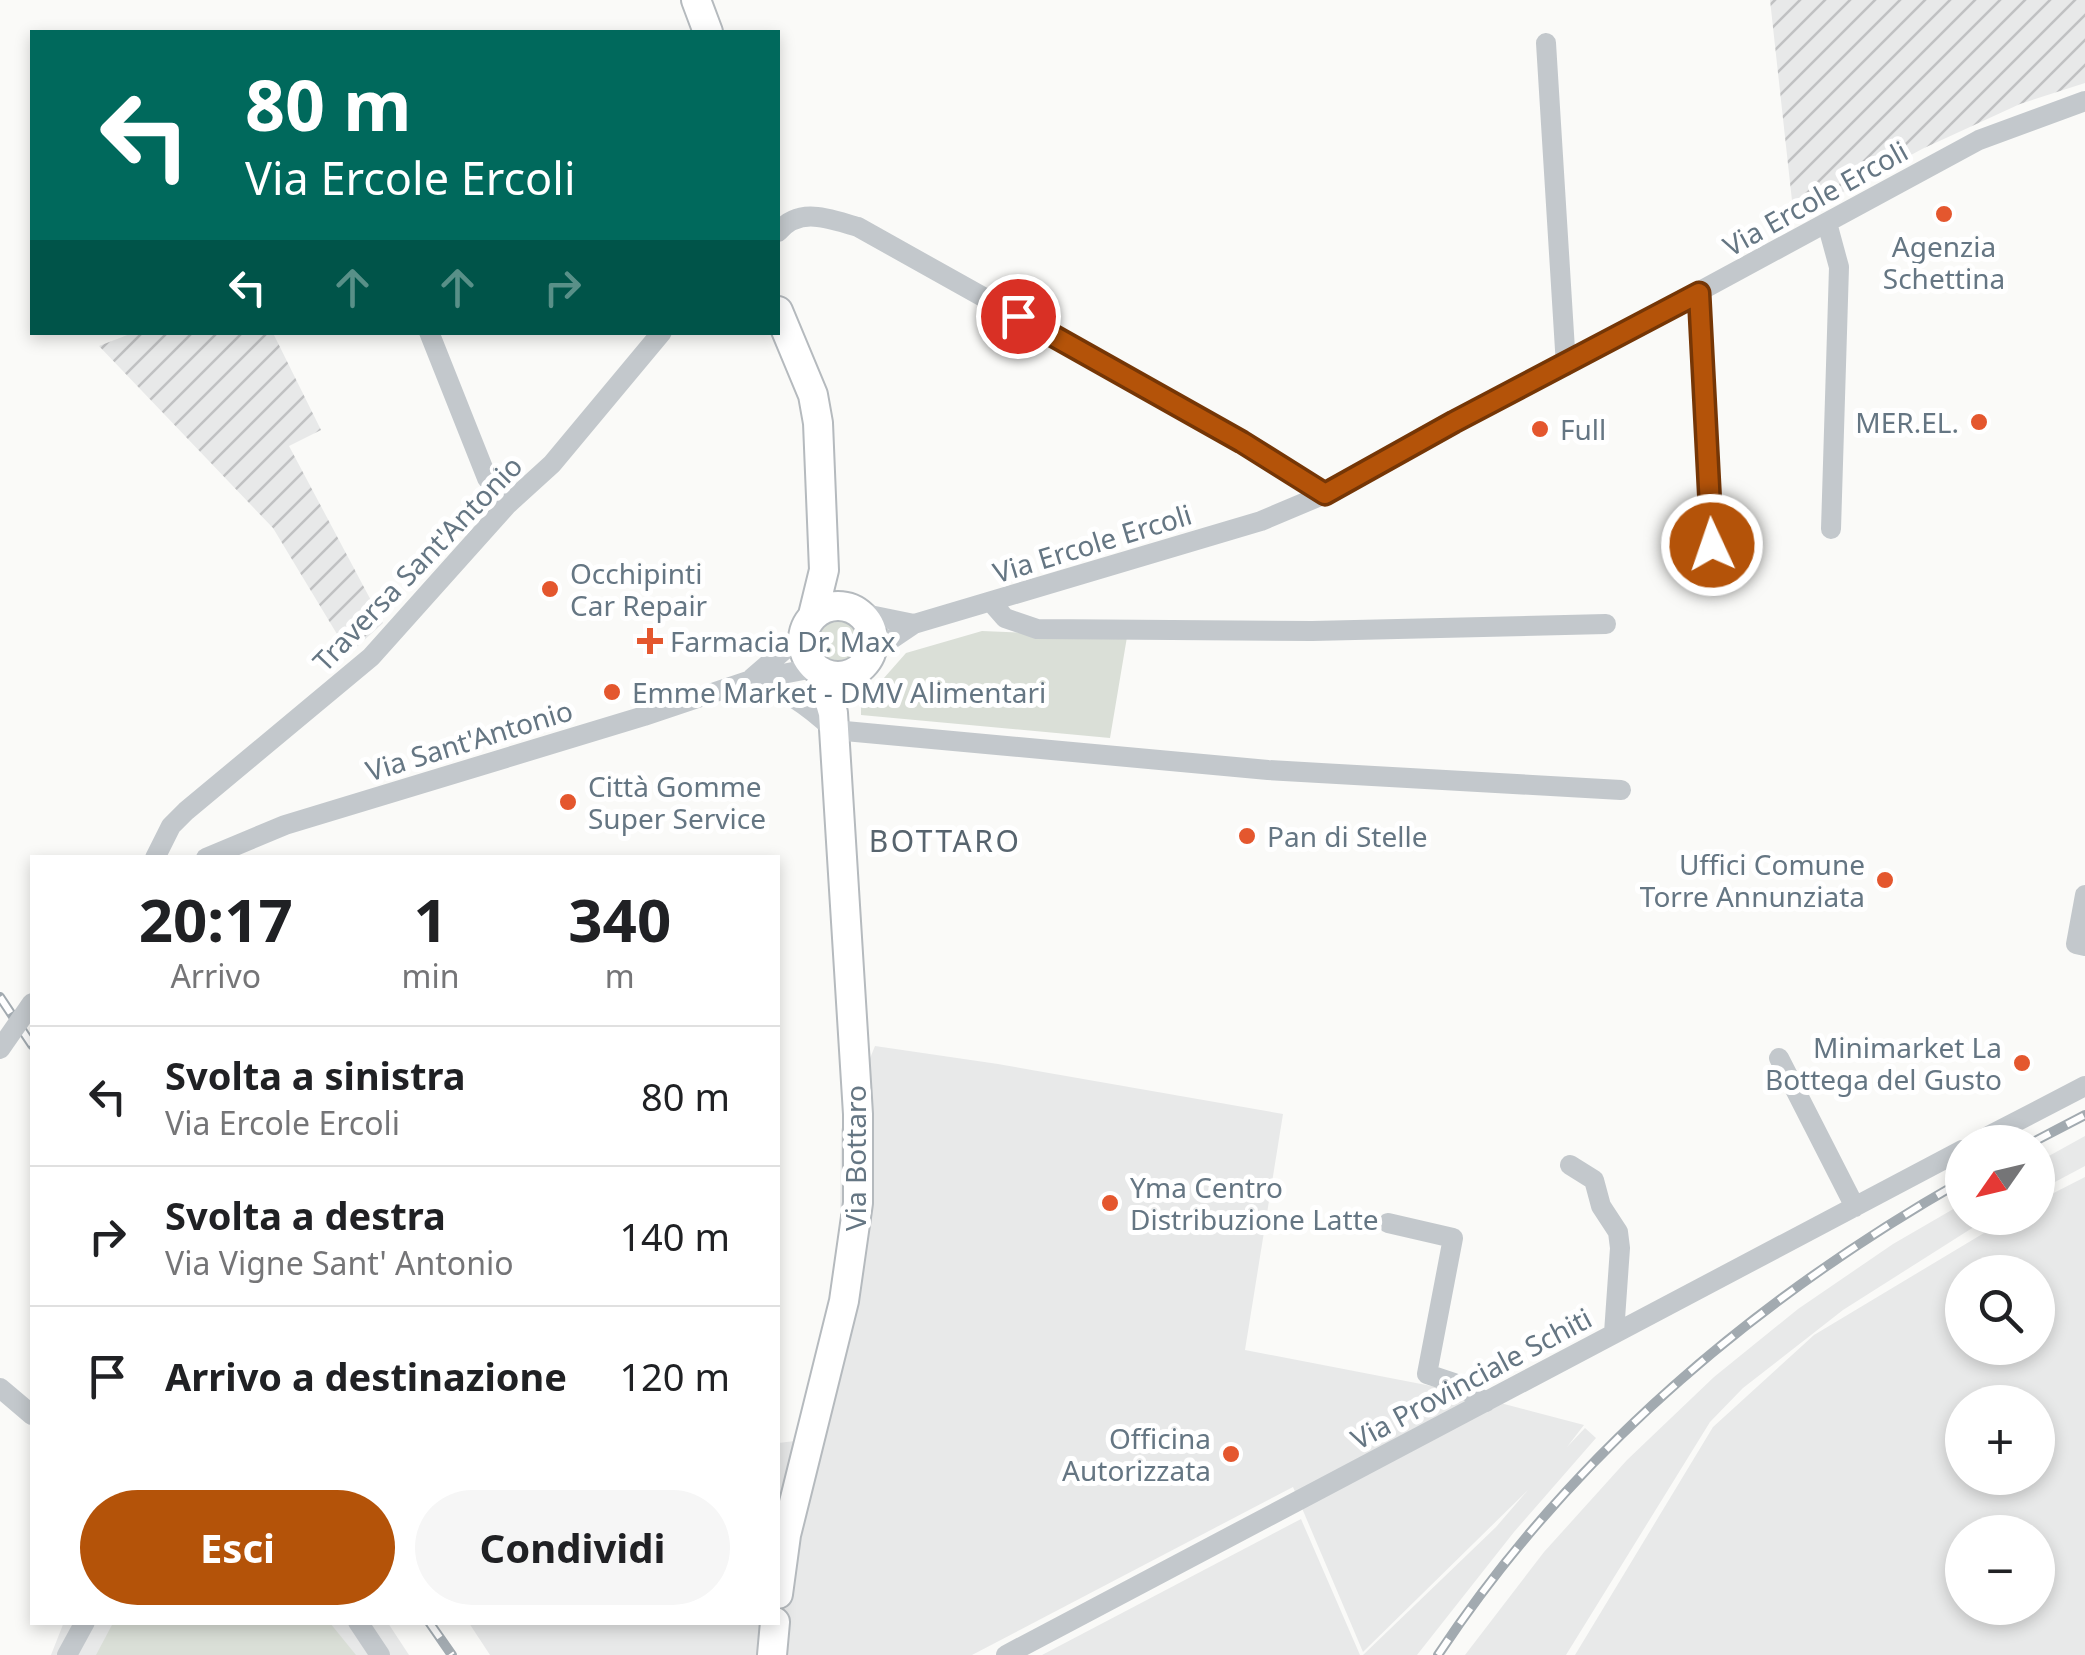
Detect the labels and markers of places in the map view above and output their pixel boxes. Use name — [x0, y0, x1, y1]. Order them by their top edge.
marker: Agenzia Schettina — [1933, 203, 1955, 225]
place label: Agenzia Schettina — [1883, 227, 2005, 297]
pin — [976, 274, 1061, 359]
place label: MER.EL. — [1855, 403, 1959, 441]
place label: Full — [1560, 410, 1606, 448]
marker: MER.EL. — [1968, 411, 1990, 433]
marker: Full — [1529, 418, 1551, 440]
place label: Occhipinti Car Repair — [570, 554, 708, 624]
marker: Occhipinti Car Repair — [539, 578, 561, 600]
place label: Farmacia Dr. Max — [670, 622, 896, 660]
marker: Farmacia Dr. Max — [639, 630, 661, 652]
place label: Emme Market - DMV Alimentari — [632, 673, 1046, 711]
marker: Emme Market - DMV Alimentari — [601, 681, 623, 703]
place label: Città Gomme Super Service — [588, 767, 766, 837]
marker: Città Gomme Super Service — [557, 791, 579, 813]
place label: Pan di Stelle — [1267, 817, 1427, 855]
marker: Pan di Stelle — [1236, 825, 1258, 847]
place label: Uffici Comune Torre Annunziata — [1640, 845, 1865, 915]
marker: Uffici Comune Torre Annunziata — [1874, 869, 1896, 891]
place label: Minimarket La Bottega del Gusto — [1765, 1028, 2002, 1098]
marker: Minimarket La Bottega del Gusto — [2011, 1052, 2033, 1074]
place label: Yma Centro Distribuzione Latte — [1130, 1168, 1379, 1238]
marker: Yma Centro Distribuzione Latte — [1099, 1192, 1121, 1214]
place label: Officina Autorizzata — [1062, 1419, 1211, 1489]
marker: Officina Autorizzata — [1220, 1443, 1242, 1465]

